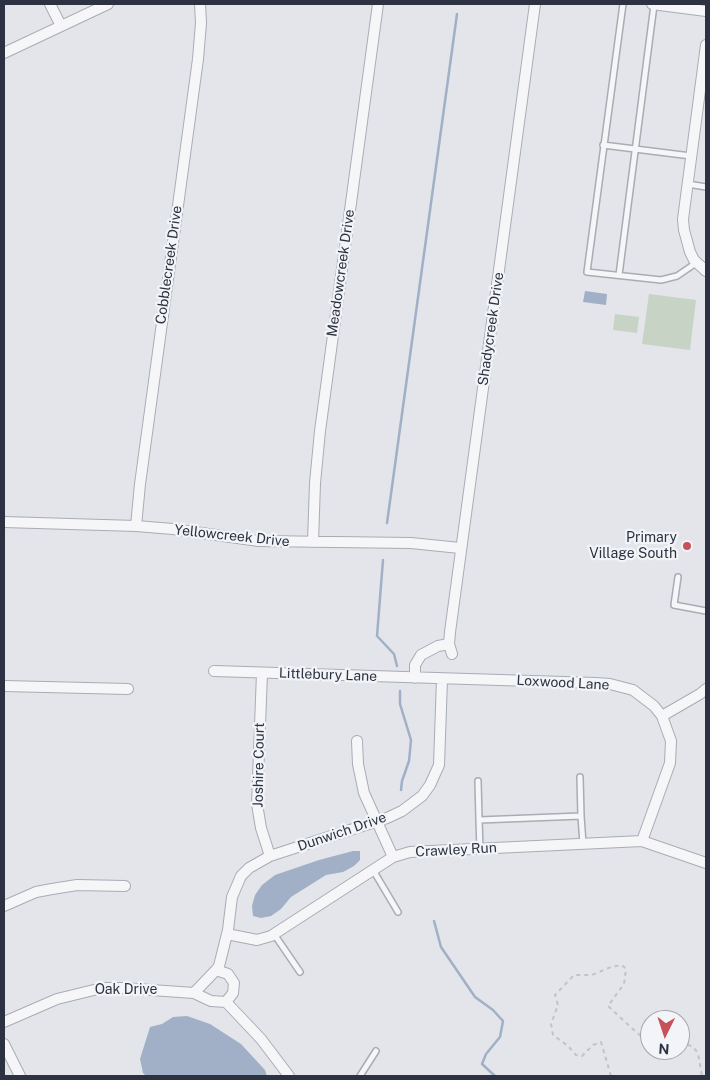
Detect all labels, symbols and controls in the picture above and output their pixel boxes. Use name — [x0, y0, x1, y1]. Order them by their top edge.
street label: Cobblecreek Drive — [152, 205, 186, 325]
street label: Meadowcreek Drive — [324, 208, 358, 338]
street label: Shadycreek Drive — [475, 271, 507, 387]
street label: Yellowcreek Drive — [174, 522, 290, 550]
place label: Primary Village South — [589, 530, 677, 562]
marker: Primary Village South — [681, 540, 693, 552]
street label: Littlebury Lane — [279, 665, 377, 685]
street label: Loxwood Lane — [516, 672, 610, 694]
street label: Joshire Court — [250, 722, 268, 808]
street label: Dunwich Drive — [295, 809, 389, 855]
street label: Crawley Run — [415, 839, 497, 861]
street label: Oak Drive — [95, 982, 157, 998]
north arrow — [640, 1010, 690, 1060]
text: N — [658, 1041, 670, 1057]

